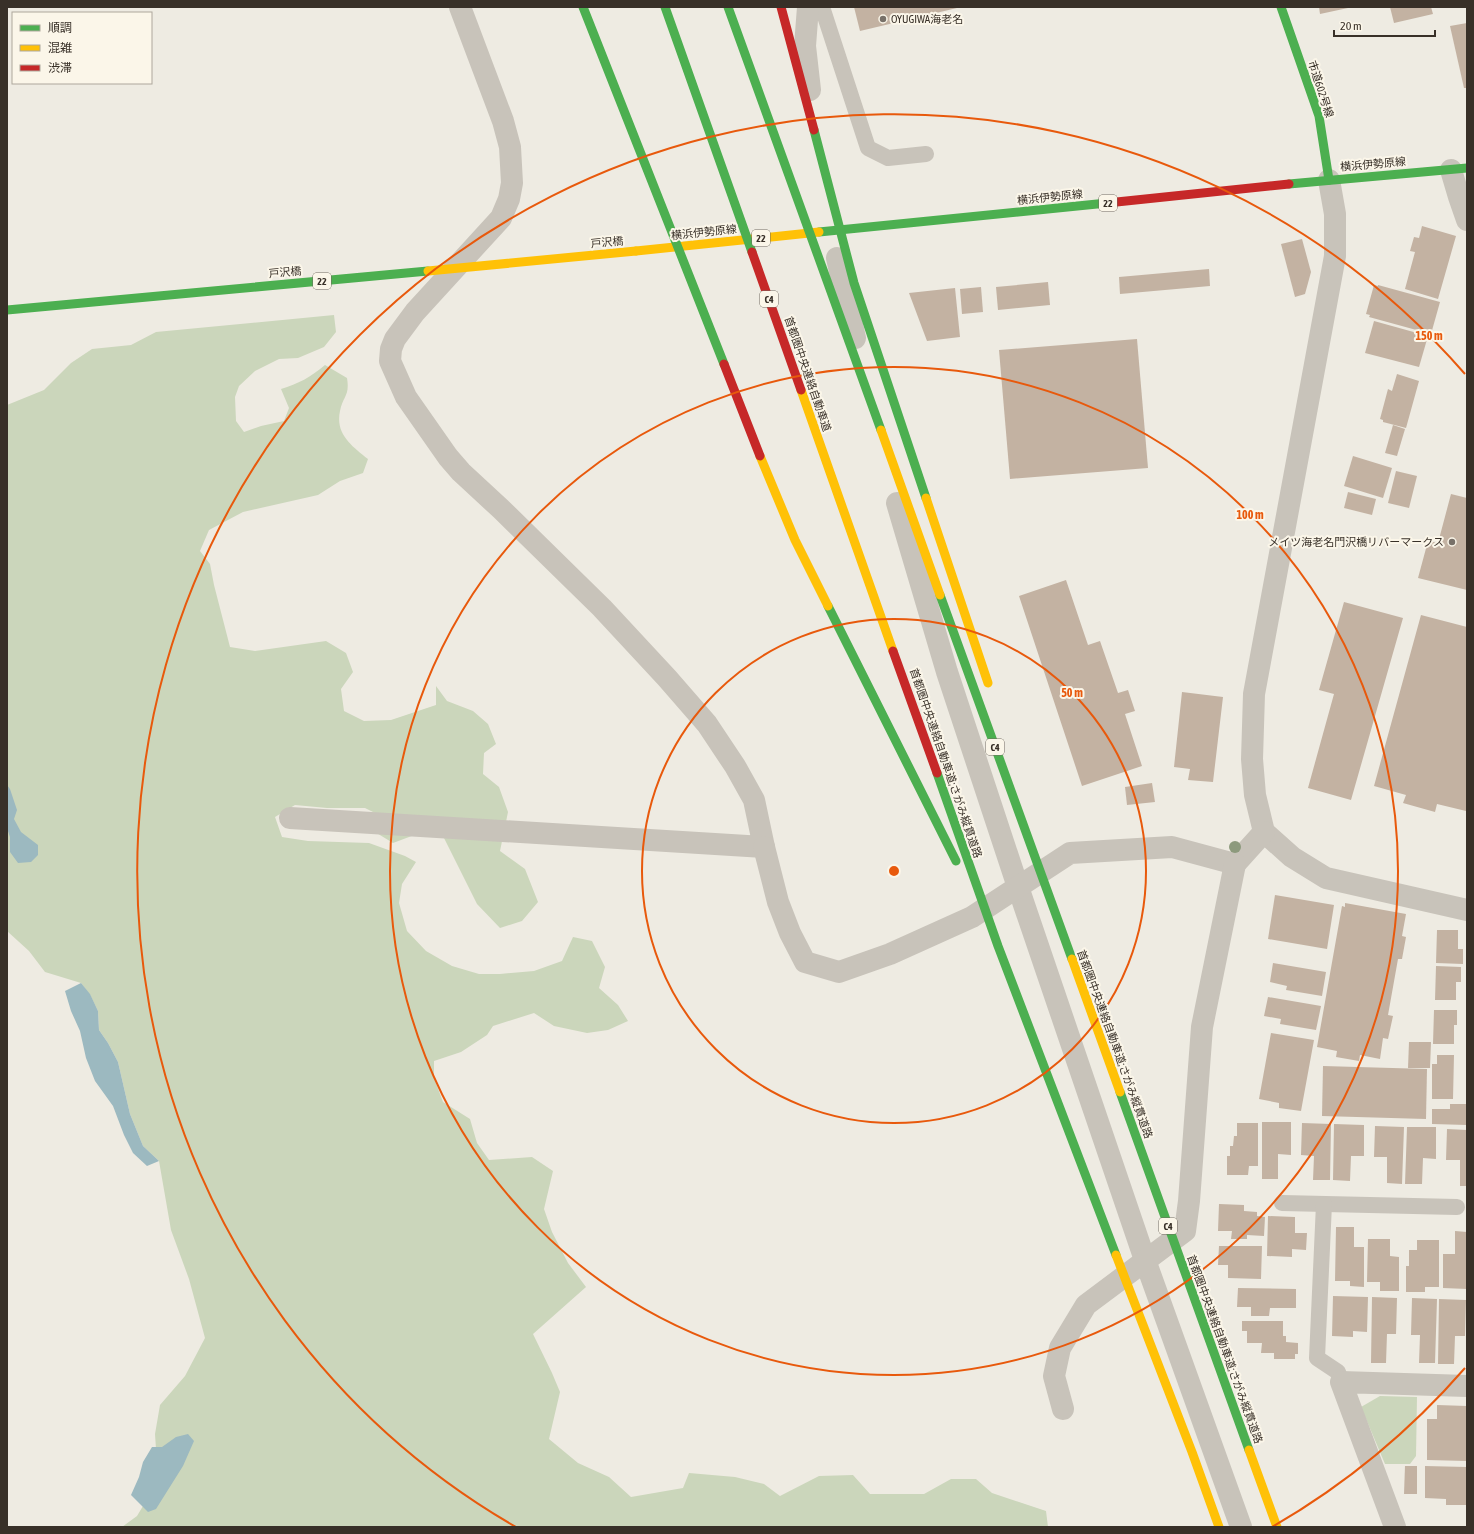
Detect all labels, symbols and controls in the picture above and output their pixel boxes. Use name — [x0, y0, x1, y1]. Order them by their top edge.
legend — [12, 12, 152, 84]
scale bar — [1334, 12, 1435, 38]
place label: OYUGIWA海老名 — [891, 13, 963, 25]
marker: OYUGIWA海老名 — [878, 14, 888, 24]
text: 20 m — [1340, 19, 1362, 33]
text: 順調 — [48, 21, 72, 35]
text: 混雑 — [48, 41, 72, 55]
street label: 市道602号線 — [1306, 59, 1336, 119]
text: 渋滞 — [48, 61, 72, 75]
street label: 横浜伊勢原線 — [1340, 155, 1406, 173]
street label: 横浜伊勢原線 — [1017, 188, 1083, 206]
road number: 22 — [1099, 195, 1117, 211]
street label: 横浜伊勢原線 — [671, 223, 737, 241]
road number: 22 — [752, 230, 770, 246]
street label: 戸沢橋 — [590, 235, 624, 249]
street label: 戸沢橋 — [268, 265, 302, 279]
road number: 22 — [313, 273, 331, 289]
road number: C4 — [760, 291, 778, 307]
street label: 首都圏中央連絡自動車道 — [783, 315, 833, 433]
text: 150 m — [1415, 329, 1443, 343]
text: 100 m — [1236, 508, 1264, 522]
place label: メイツ海老名門沢橋リバーマークス — [1268, 536, 1444, 548]
marker: メイツ海老名門沢橋リバーマークス — [1447, 537, 1457, 547]
street label: 首都圏中央連絡自動車道;さがみ縦貫道路 — [908, 667, 984, 859]
text: 50 m — [1061, 686, 1083, 700]
road number: C4 — [986, 739, 1004, 755]
centre of rings — [887, 864, 901, 878]
street label: 首都圏中央連絡自動車道;さがみ縦貫道路 — [1075, 948, 1155, 1140]
road number: C4 — [1159, 1218, 1177, 1234]
street label: 首都圏中央連絡自動車道;さがみ縦貫道路 — [1185, 1253, 1265, 1445]

